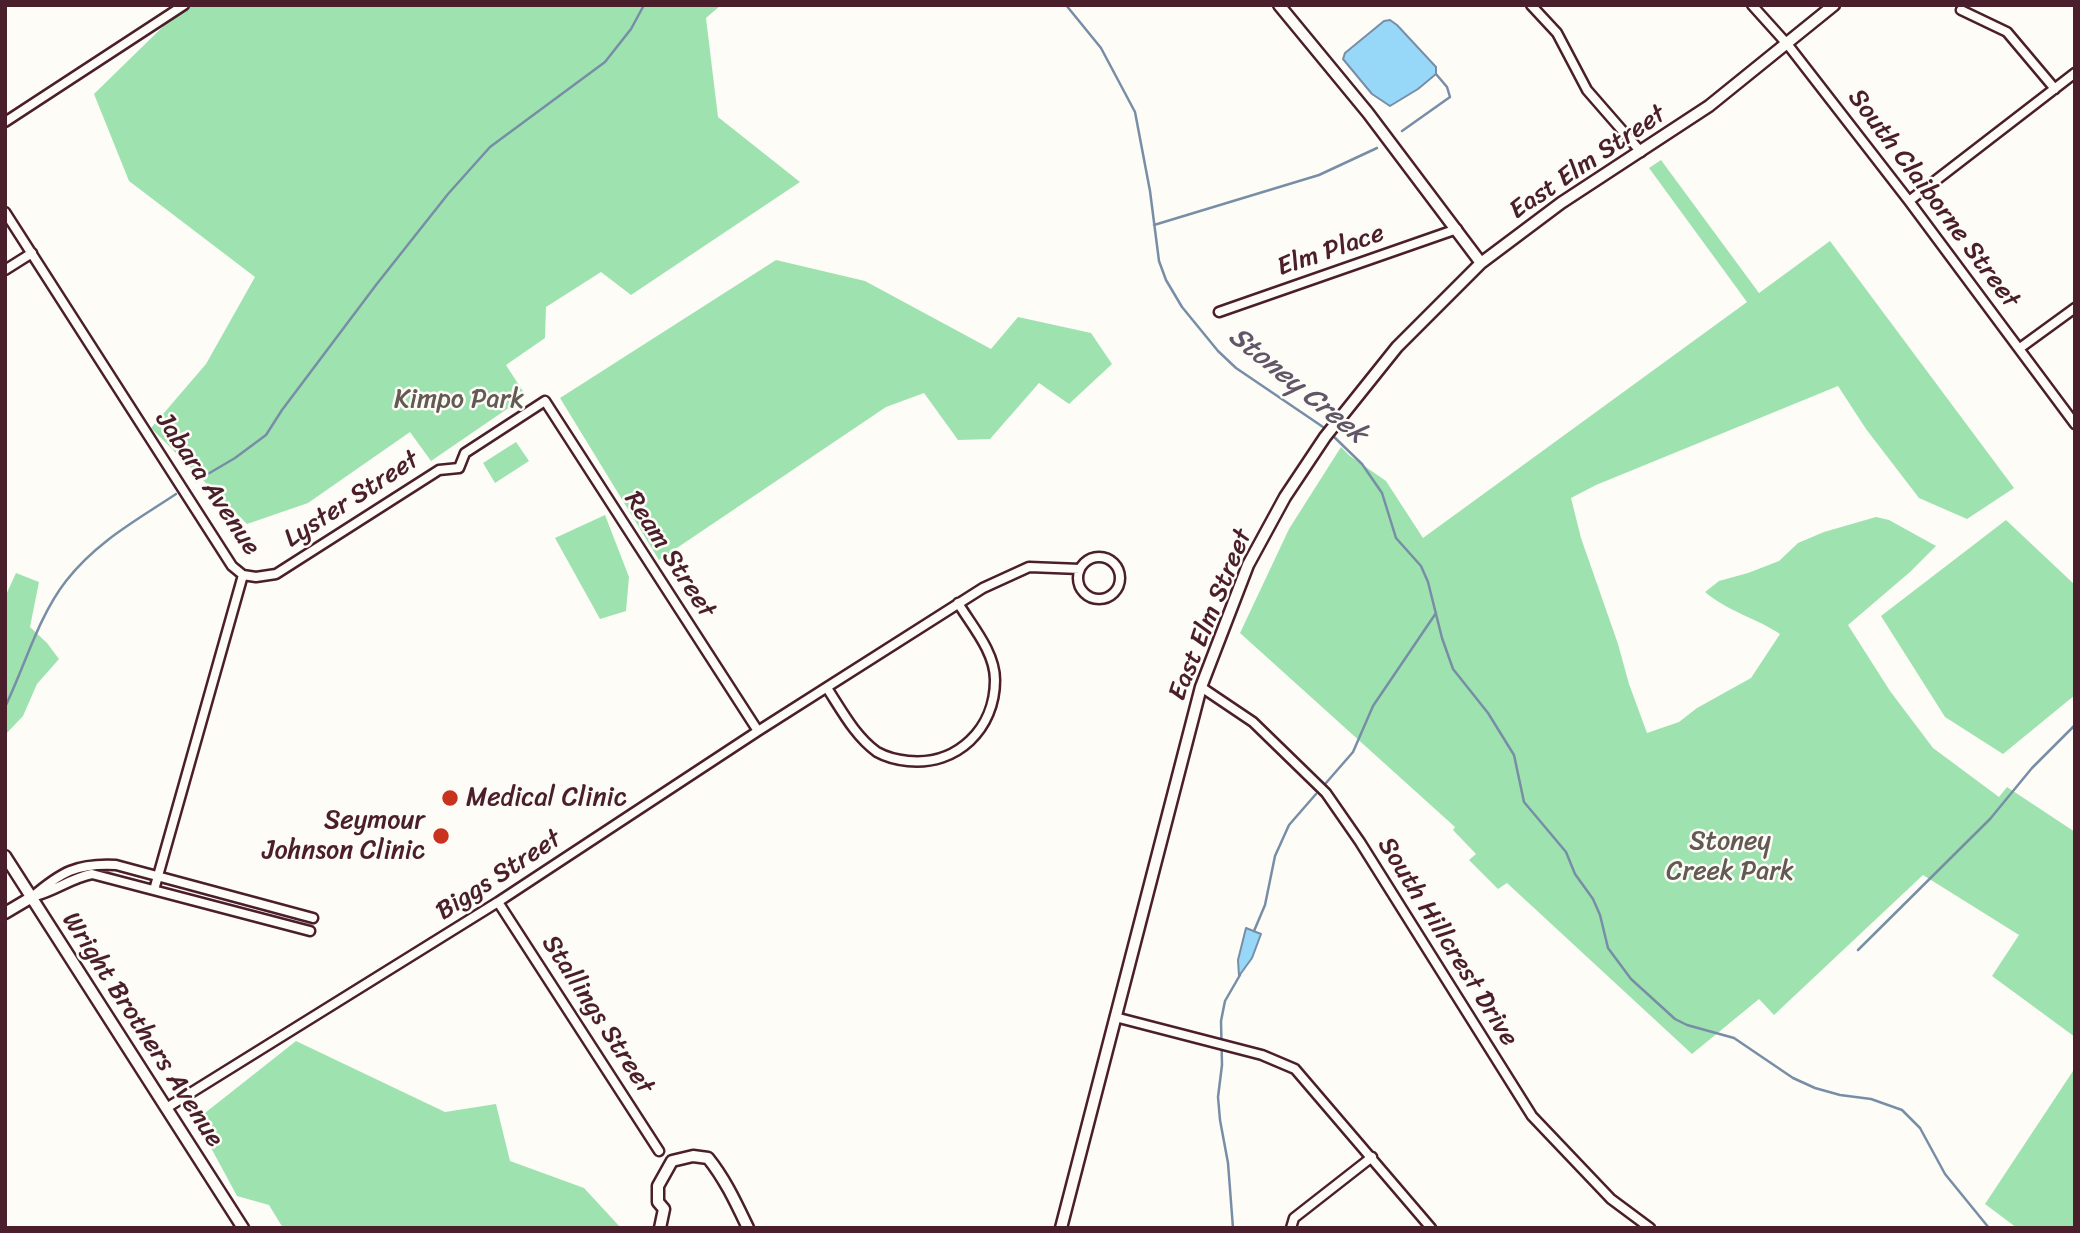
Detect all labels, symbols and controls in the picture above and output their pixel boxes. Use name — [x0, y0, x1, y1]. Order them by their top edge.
street label: South Claiborne Street — [1840, 83, 2026, 315]
street label: East Elm Street — [1504, 99, 1672, 227]
street label: Elm Place — [1273, 218, 1389, 284]
water label: Stoney Creek — [1221, 320, 1373, 452]
park label: Kimpo Park — [394, 384, 524, 416]
street label: Jabara Avenue — [148, 406, 266, 562]
street label: Lyster Street — [279, 445, 425, 555]
street label: Ream Street — [617, 486, 721, 624]
street label: East Elm Street — [1163, 525, 1259, 705]
place label: Medical Clinic — [466, 782, 627, 814]
marker: Medical Clinic — [440, 788, 460, 808]
place label: Seymour Johnson Clinic — [262, 805, 425, 866]
street label: Biggs Street — [431, 824, 567, 928]
marker: Seymour Johnson Clinic — [431, 826, 451, 846]
park label: Stoney Creek Park — [1666, 826, 1794, 888]
street label: South Hillcrest Drive — [1370, 832, 1524, 1052]
street label: Wright Brothers Avenue — [54, 907, 230, 1153]
street label: Stallings Street — [534, 930, 660, 1100]

